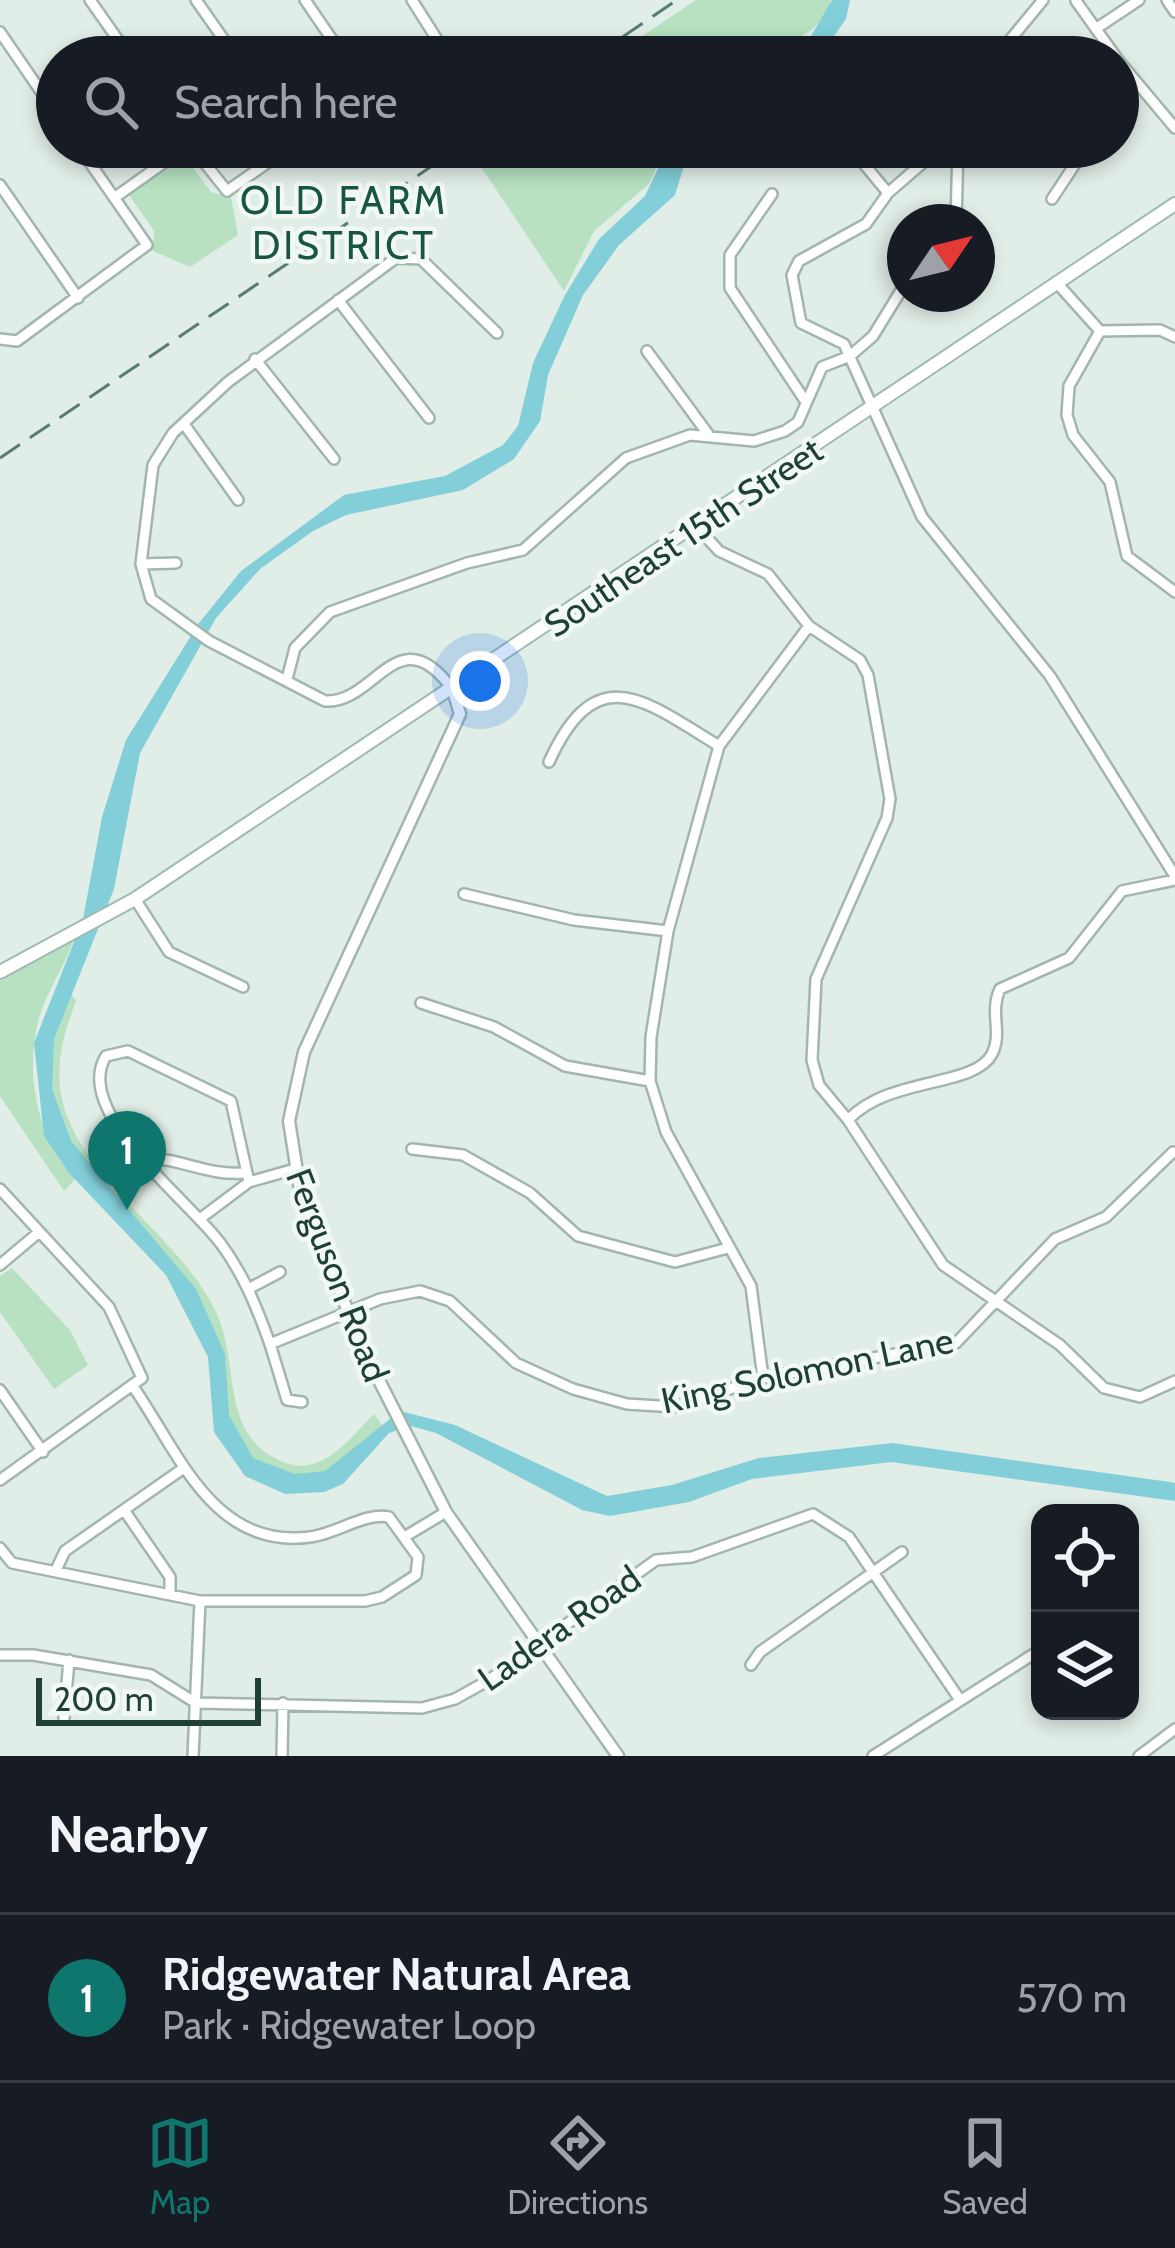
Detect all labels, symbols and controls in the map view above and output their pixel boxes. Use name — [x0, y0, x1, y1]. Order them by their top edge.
search box — [36, 36, 1139, 168]
icon: search — [78, 69, 144, 135]
text: Search here — [174, 75, 398, 129]
district label: OLD FARM DISTRICT — [240, 176, 448, 269]
north arrow — [887, 204, 995, 312]
street label: Southeast 15th Street — [536, 428, 830, 646]
your location — [450, 651, 510, 711]
pin: 1 — [88, 1111, 166, 1210]
street label: Ferguson Road — [277, 1162, 399, 1388]
street label: King Solomon Lane — [657, 1318, 957, 1422]
map controls — [1031, 1504, 1139, 1720]
button: locate — [1031, 1504, 1139, 1612]
street label: Ladera Road — [469, 1556, 649, 1700]
button: layers — [1031, 1612, 1139, 1720]
scale bar — [36, 1672, 261, 1725]
text: 200 m — [54, 1679, 154, 1719]
text: Nearby — [48, 1803, 208, 1865]
text: Ridgewater Natural Area — [162, 1947, 631, 2001]
text: 1 — [80, 1974, 94, 2022]
text: 570 m — [1016, 1974, 1127, 2022]
text: Park · Ridgewater Loop — [162, 2001, 536, 2049]
tab: Map — [147, 2110, 213, 2222]
tab: Directions — [507, 2110, 648, 2222]
tab: Saved — [942, 2110, 1028, 2222]

